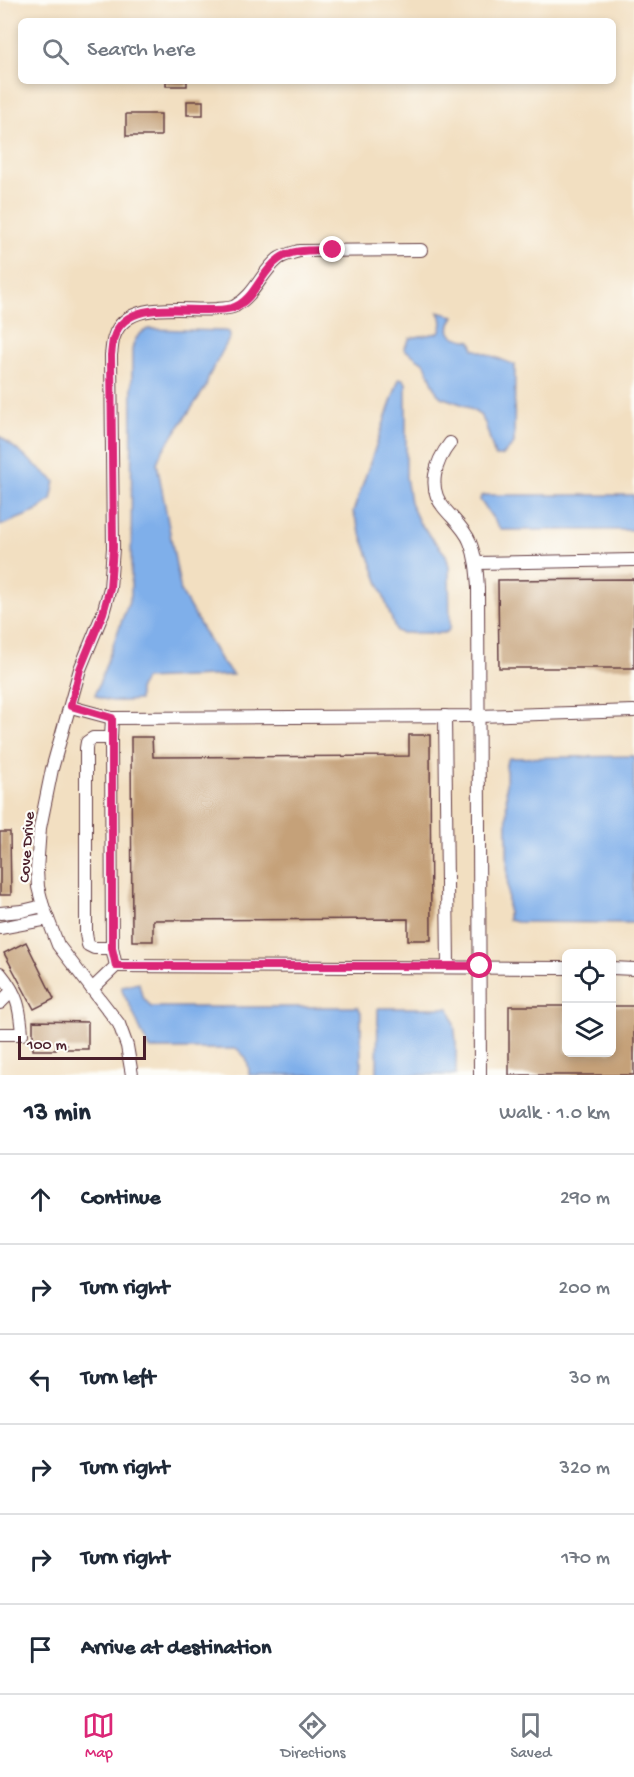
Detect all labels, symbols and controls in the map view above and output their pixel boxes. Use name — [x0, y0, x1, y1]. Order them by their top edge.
search box — [18, 18, 616, 84]
icon: search — [39, 35, 72, 68]
text: Search here — [87, 38, 195, 64]
route end — [319, 236, 345, 262]
street label: Cove Drive — [17, 810, 40, 883]
map controls — [562, 949, 616, 1057]
button: locate — [562, 949, 616, 1003]
route start — [466, 952, 492, 978]
button: layers — [562, 1003, 616, 1057]
scale bar — [18, 1033, 146, 1060]
text: 100 m — [27, 1037, 67, 1056]
text: 13 min — [24, 1099, 91, 1130]
text: Walk · 1.0 km — [499, 1103, 610, 1126]
icon: ahead — [24, 1183, 57, 1216]
text: Continue — [81, 1186, 161, 1212]
text: 290 m — [560, 1188, 610, 1211]
icon: right — [24, 1273, 57, 1306]
text: Turn right — [81, 1276, 169, 1302]
text: 200 m — [559, 1278, 610, 1301]
icon: left — [24, 1363, 57, 1396]
text: Turn left — [81, 1366, 155, 1392]
text: 30 m — [569, 1368, 610, 1391]
icon: right — [24, 1453, 57, 1486]
text: Turn right — [81, 1456, 169, 1482]
text: 320 m — [560, 1458, 610, 1481]
icon: right — [24, 1543, 57, 1576]
text: Turn right — [81, 1546, 169, 1572]
text: 170 m — [561, 1548, 610, 1571]
icon: arrive — [24, 1633, 57, 1666]
text: Arrive at destination — [81, 1636, 271, 1662]
tab: Map — [82, 1709, 115, 1764]
tab: Directions — [280, 1709, 346, 1764]
tab: Saved — [510, 1709, 551, 1764]

